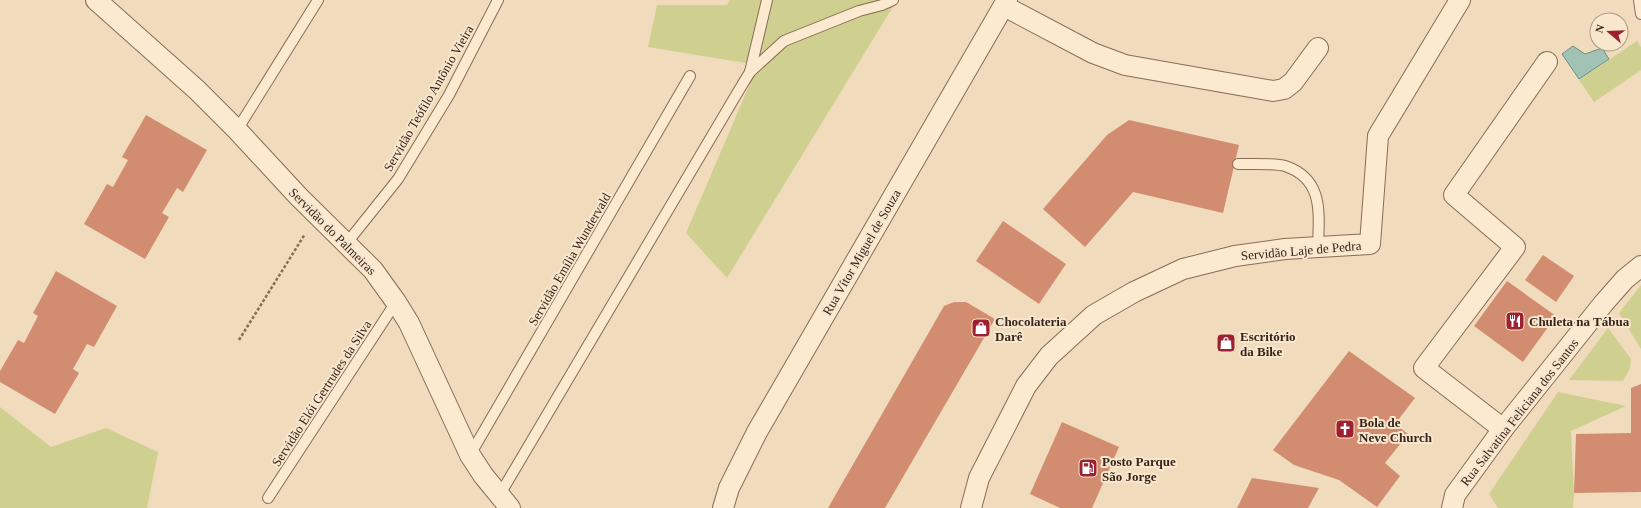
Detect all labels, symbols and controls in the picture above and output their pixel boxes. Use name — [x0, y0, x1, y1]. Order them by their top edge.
north arrow — [1589, 12, 1629, 52]
street label: Servidão Teófilo Antônio Vieira — [380, 22, 477, 174]
text: N — [1593, 23, 1607, 34]
street label: Servidão do Palmeiras — [286, 185, 379, 278]
street label: Rua Vítor Miguel de Souza — [819, 186, 904, 318]
street label: Servidão Emília Wundervald — [525, 190, 614, 328]
street label: Servidão Laje de Pedra — [1240, 238, 1362, 263]
restaurant icon: Chuleta na Tábua — [1504, 310, 1526, 332]
place label: Chocolateria Darê — [995, 314, 1067, 344]
place label: Chuleta na Tábua — [1529, 314, 1630, 329]
street label: Servidão Elói Gertrudes da Silva — [269, 317, 374, 469]
shop icon: Chocolateria Darê — [970, 317, 992, 339]
place label: Escritório da Bike — [1240, 329, 1296, 359]
shop icon: Escritório da Bike — [1215, 332, 1237, 354]
street label: Rua Salvatina Feliciana dos Santos — [1457, 336, 1582, 489]
place label: Bola de Neve Church — [1359, 415, 1433, 445]
church icon: Bola de Neve Church — [1334, 418, 1356, 440]
place label: Posto Parque São Jorge — [1102, 454, 1176, 484]
fuel station icon: Posto Parque São Jorge — [1077, 457, 1099, 479]

